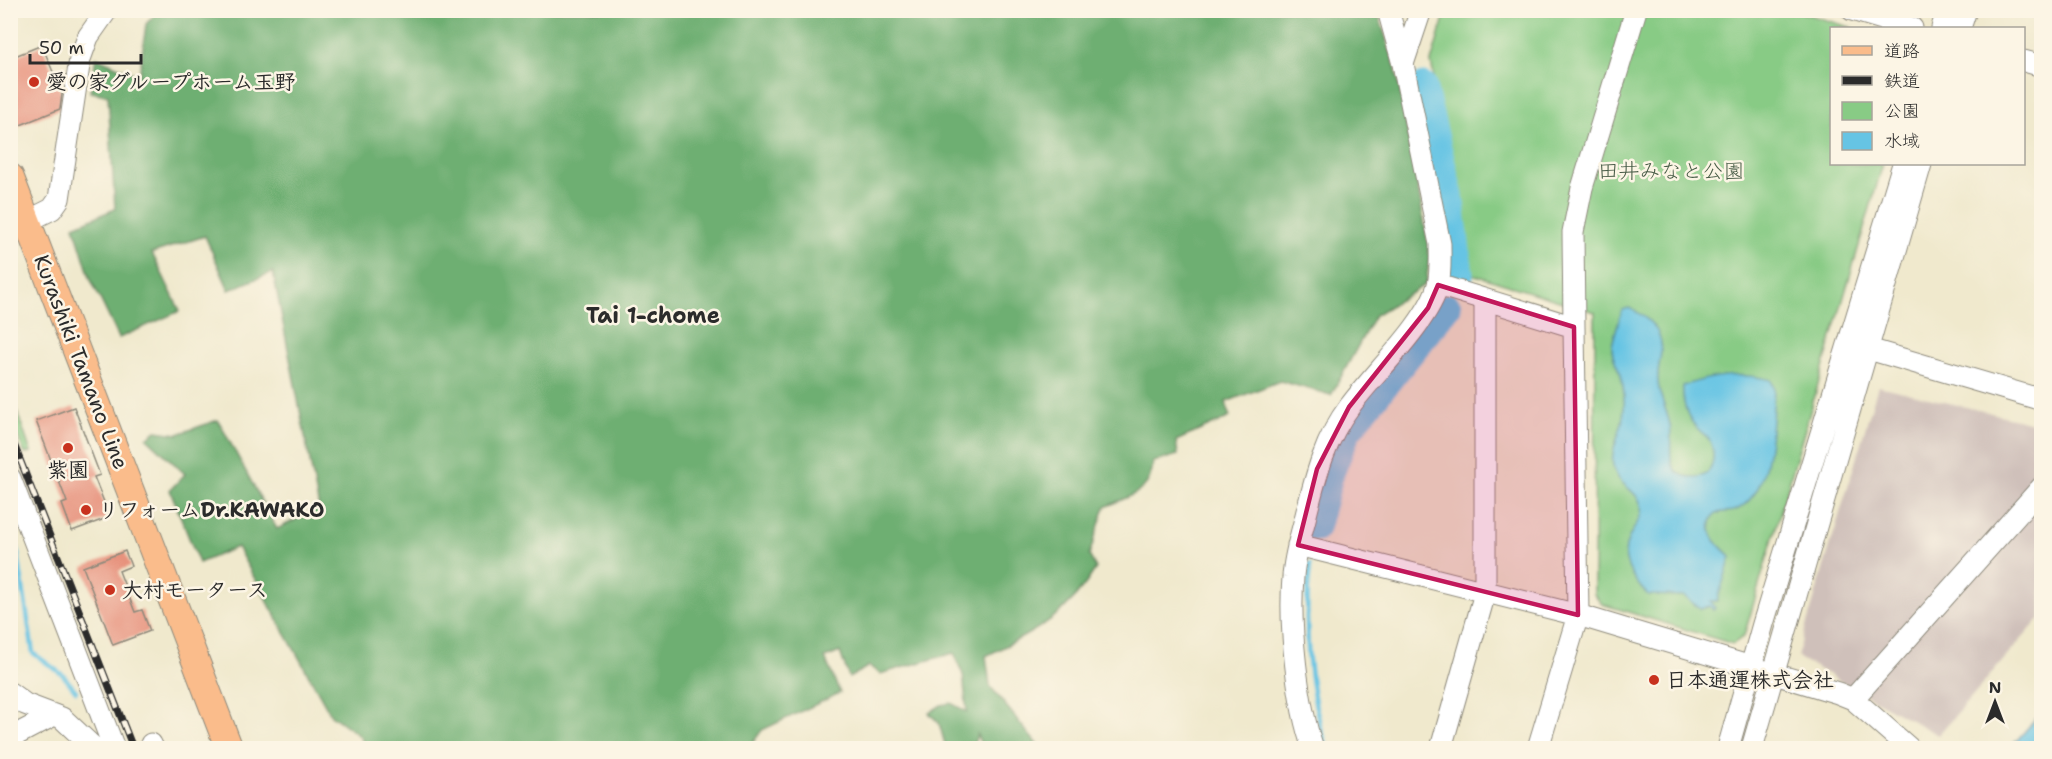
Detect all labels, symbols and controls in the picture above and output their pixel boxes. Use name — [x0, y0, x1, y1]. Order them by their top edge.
scale bar — [30, 27, 141, 65]
legend — [1830, 27, 2025, 165]
text: 50 m — [39, 36, 84, 60]
text: 道路 — [1884, 39, 1920, 63]
place label: 愛の家グループホーム玉野 — [46, 68, 295, 96]
text: 鉄道 — [1884, 69, 1920, 93]
marker: 愛の家グループホーム玉野 — [27, 75, 41, 89]
text: 公園 — [1884, 99, 1920, 123]
text: 水域 — [1884, 129, 1920, 153]
park label: 田井みなと公園 — [1598, 157, 1745, 185]
street label: Kurashiki Tamano Line — [27, 251, 135, 473]
district label: Tai 1-chome — [586, 301, 720, 330]
marker: 紫園 — [61, 441, 75, 455]
place label: 紫園 — [47, 456, 89, 484]
place label: リフォームDr.KAWAKO — [98, 496, 325, 524]
marker: リフォームDr.KAWAKO — [79, 503, 93, 517]
place label: 大村モータース — [122, 576, 268, 604]
marker: 大村モータース — [103, 583, 117, 597]
place label: 日本通運株式会社 — [1666, 666, 1834, 694]
north arrow — [1965, 672, 2025, 732]
marker: 日本通運株式会社 — [1647, 673, 1661, 687]
text: N — [1989, 677, 2001, 698]

